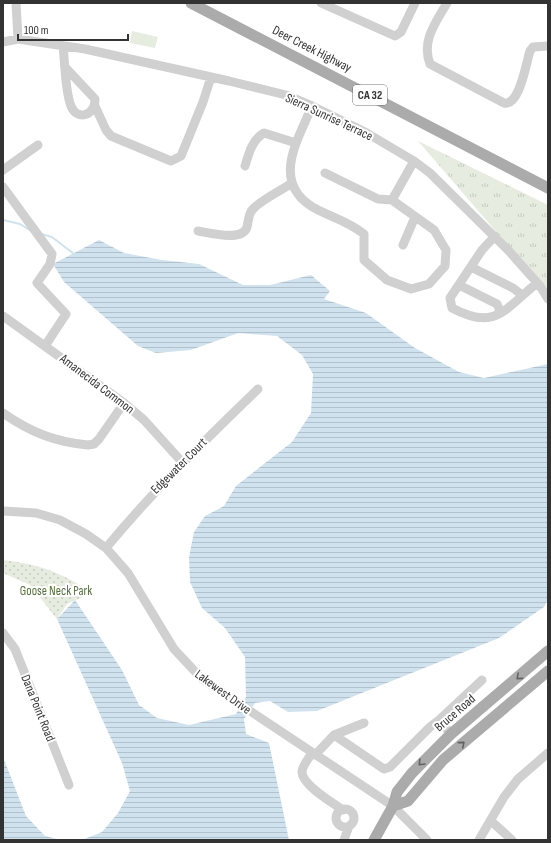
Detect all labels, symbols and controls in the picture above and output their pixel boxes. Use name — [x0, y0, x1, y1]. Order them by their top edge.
scale bar — [18, 16, 128, 42]
street label: Deer Creek Highway — [270, 22, 354, 76]
text: 100 m — [24, 23, 49, 38]
road number: CA 32 — [353, 85, 387, 105]
street label: Sierra Sunrise Terrace — [283, 90, 375, 144]
street label: Amanecida Common — [56, 350, 137, 417]
street label: Edgewater Court — [148, 435, 210, 497]
park label: Goose Neck Park — [20, 583, 92, 599]
street label: Lakewest Drive — [192, 666, 254, 718]
street label: Dana Point Road — [17, 672, 59, 744]
one-way arrow — [516, 673, 523, 680]
street label: Bruce Road — [431, 691, 479, 735]
one-way arrow — [457, 741, 465, 748]
one-way arrow — [419, 758, 426, 766]

